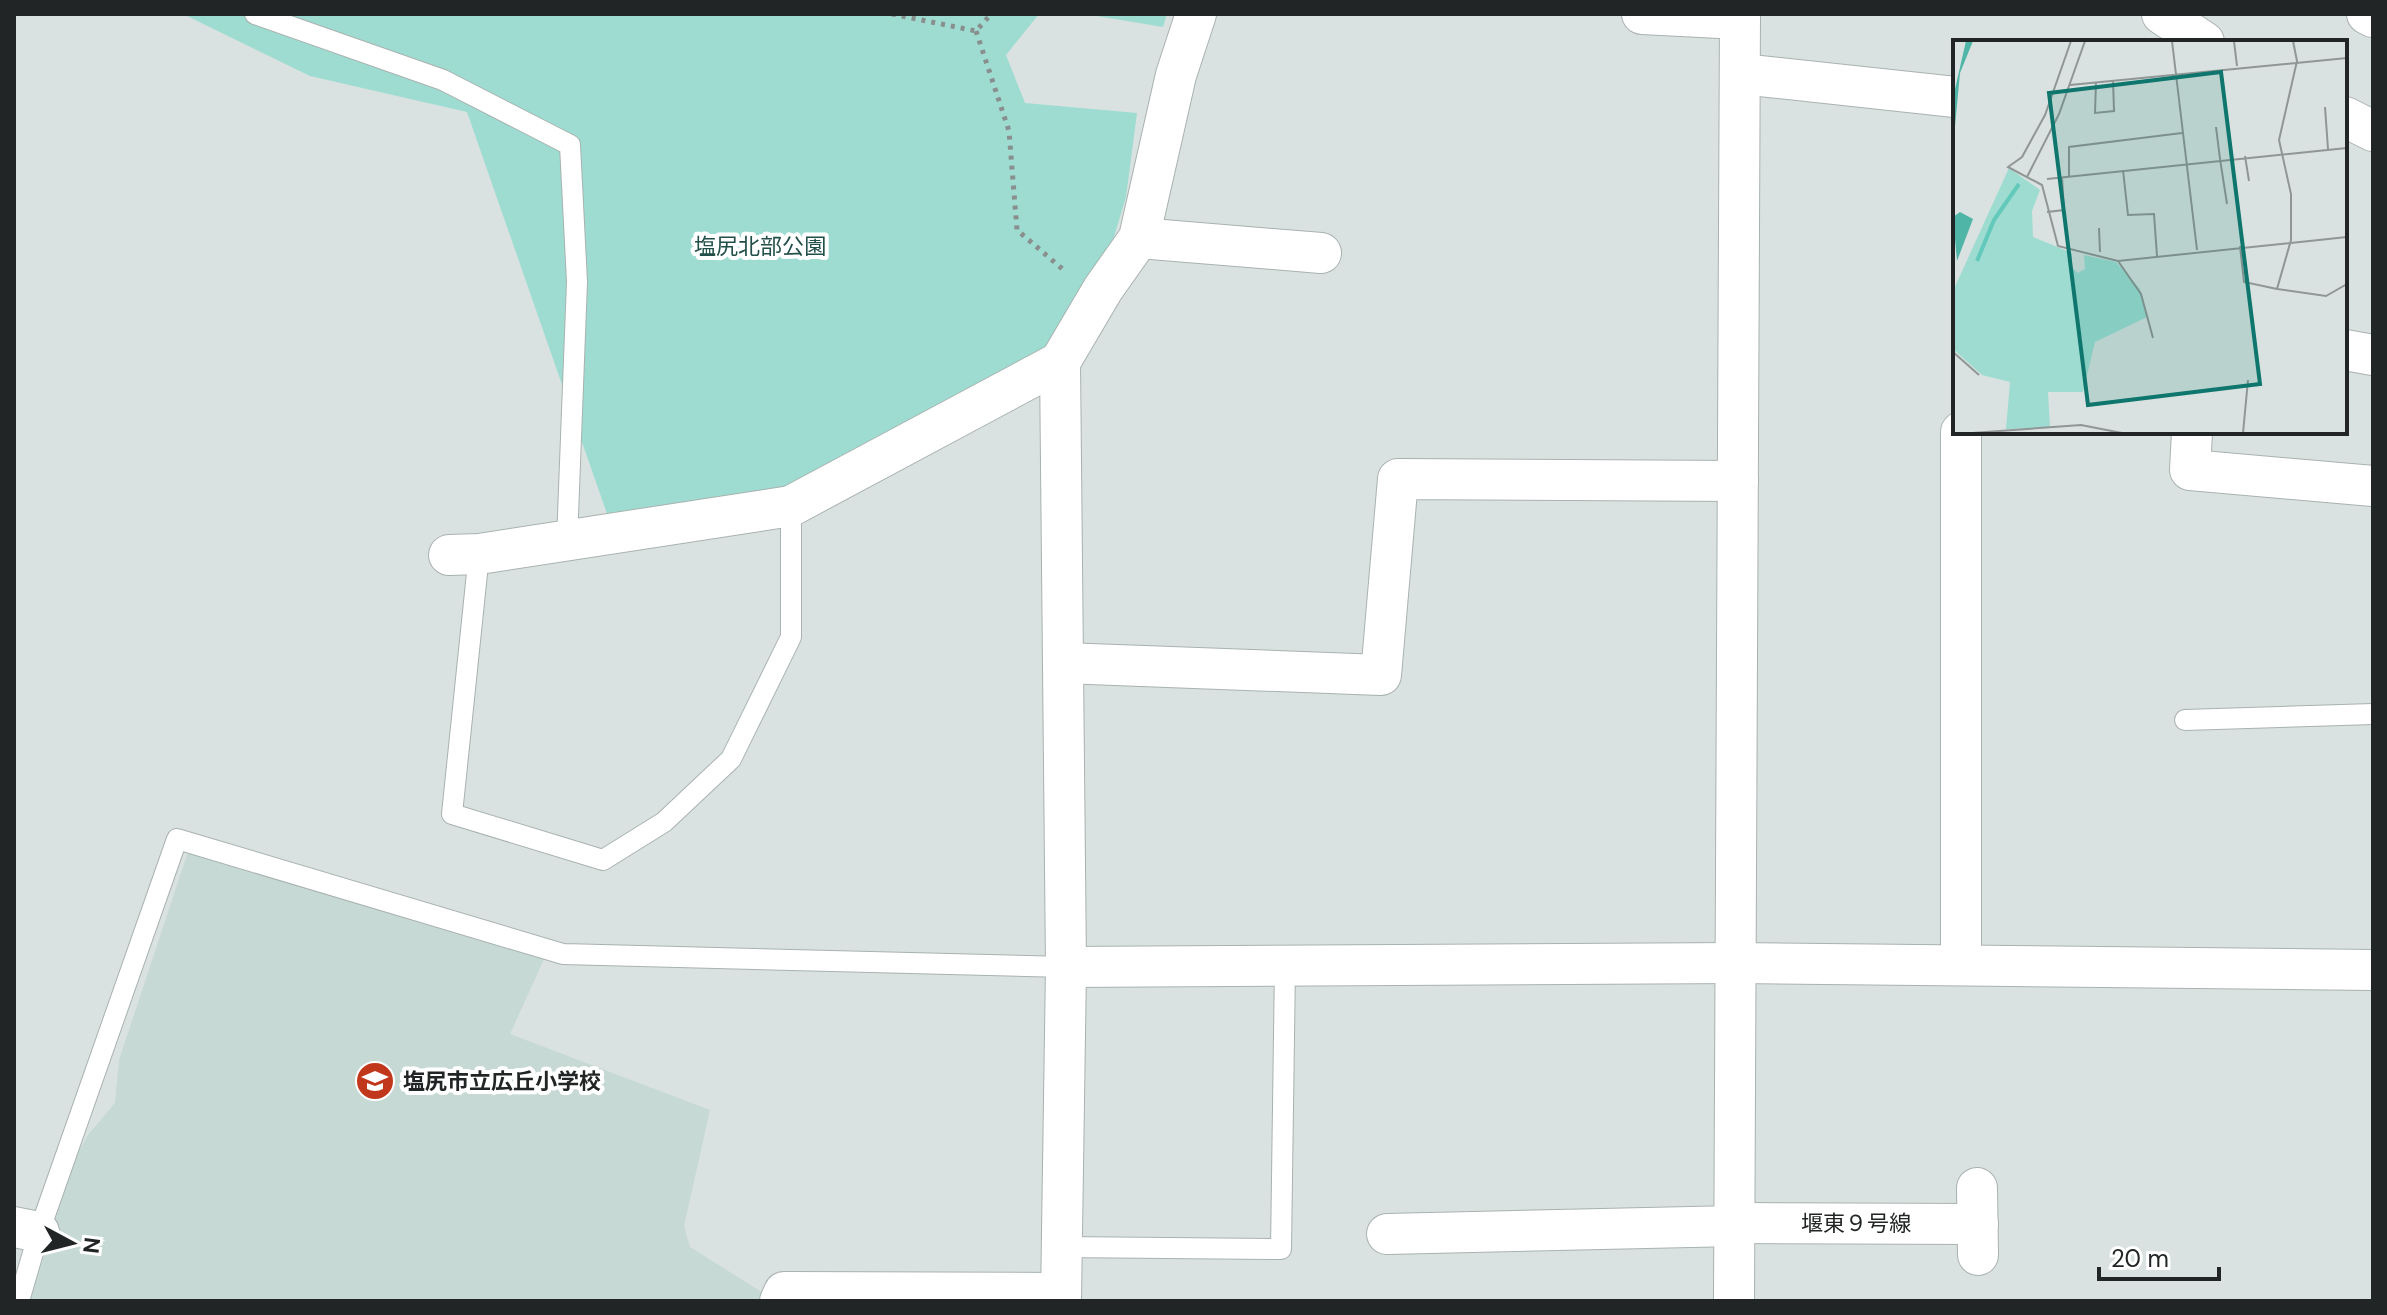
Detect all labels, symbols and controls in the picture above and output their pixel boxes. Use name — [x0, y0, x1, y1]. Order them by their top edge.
inset map — [1953, 40, 2347, 434]
park label: 塩尻北部公園 — [694, 232, 826, 261]
school or university icon: 塩尻市立広丘小学校 — [354, 1060, 396, 1102]
place label: 塩尻市立広丘小学校 — [403, 1067, 601, 1096]
north arrow — [32, 1203, 112, 1283]
street label: 堰東９号線 — [1801, 1209, 1911, 1238]
scale bar — [2099, 1231, 2219, 1281]
text: N — [76, 1236, 107, 1255]
text: 20 m — [2111, 1243, 2169, 1274]

